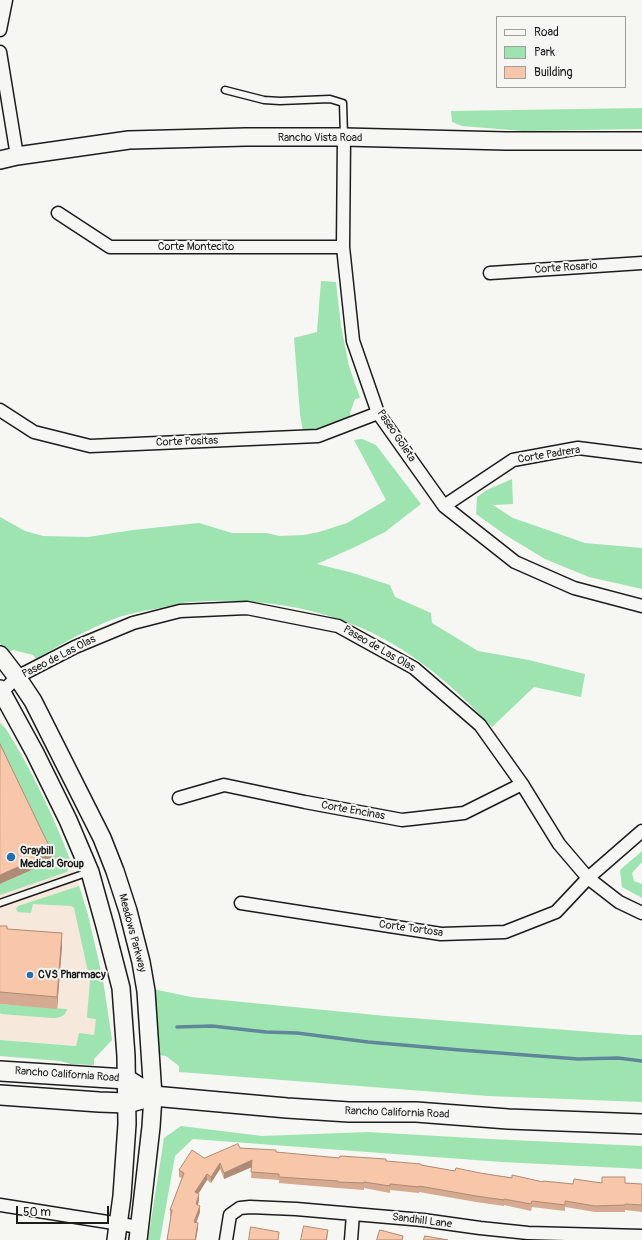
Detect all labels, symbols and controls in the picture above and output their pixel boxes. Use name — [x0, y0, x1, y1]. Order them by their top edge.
legend — [496, 16, 626, 88]
text: Road — [534, 25, 559, 40]
text: Park — [534, 45, 555, 60]
text: Building — [534, 65, 573, 80]
street label: Rancho Vista Road — [278, 131, 362, 145]
street label: Corte Montecito — [158, 240, 234, 254]
street label: Corte Rosario — [534, 259, 598, 277]
street label: Paseo Goleta — [374, 407, 418, 465]
street label: Corte Positas — [156, 434, 218, 450]
street label: Corte Padrera — [517, 444, 581, 466]
street label: Paseo de Las Olas — [341, 623, 417, 675]
street label: Paseo de Las Olas — [20, 633, 98, 681]
street label: Corte Encinas — [320, 799, 386, 823]
place label: Graybill Medical Group — [20, 844, 84, 870]
marker: Graybill Medical Group — [5, 851, 17, 863]
street label: Meadows Parkway — [115, 892, 149, 974]
street label: Corte Tortosa — [378, 918, 444, 940]
place label: CVS Pharmacy — [38, 968, 106, 982]
marker: CVS Pharmacy — [25, 970, 35, 980]
street label: Rancho California Road — [14, 1065, 120, 1085]
street label: Rancho California Road — [344, 1105, 450, 1121]
scale bar — [18, 1198, 111, 1224]
text: 50 m — [23, 1205, 51, 1220]
street label: Sandhill Lane — [391, 1211, 453, 1231]

